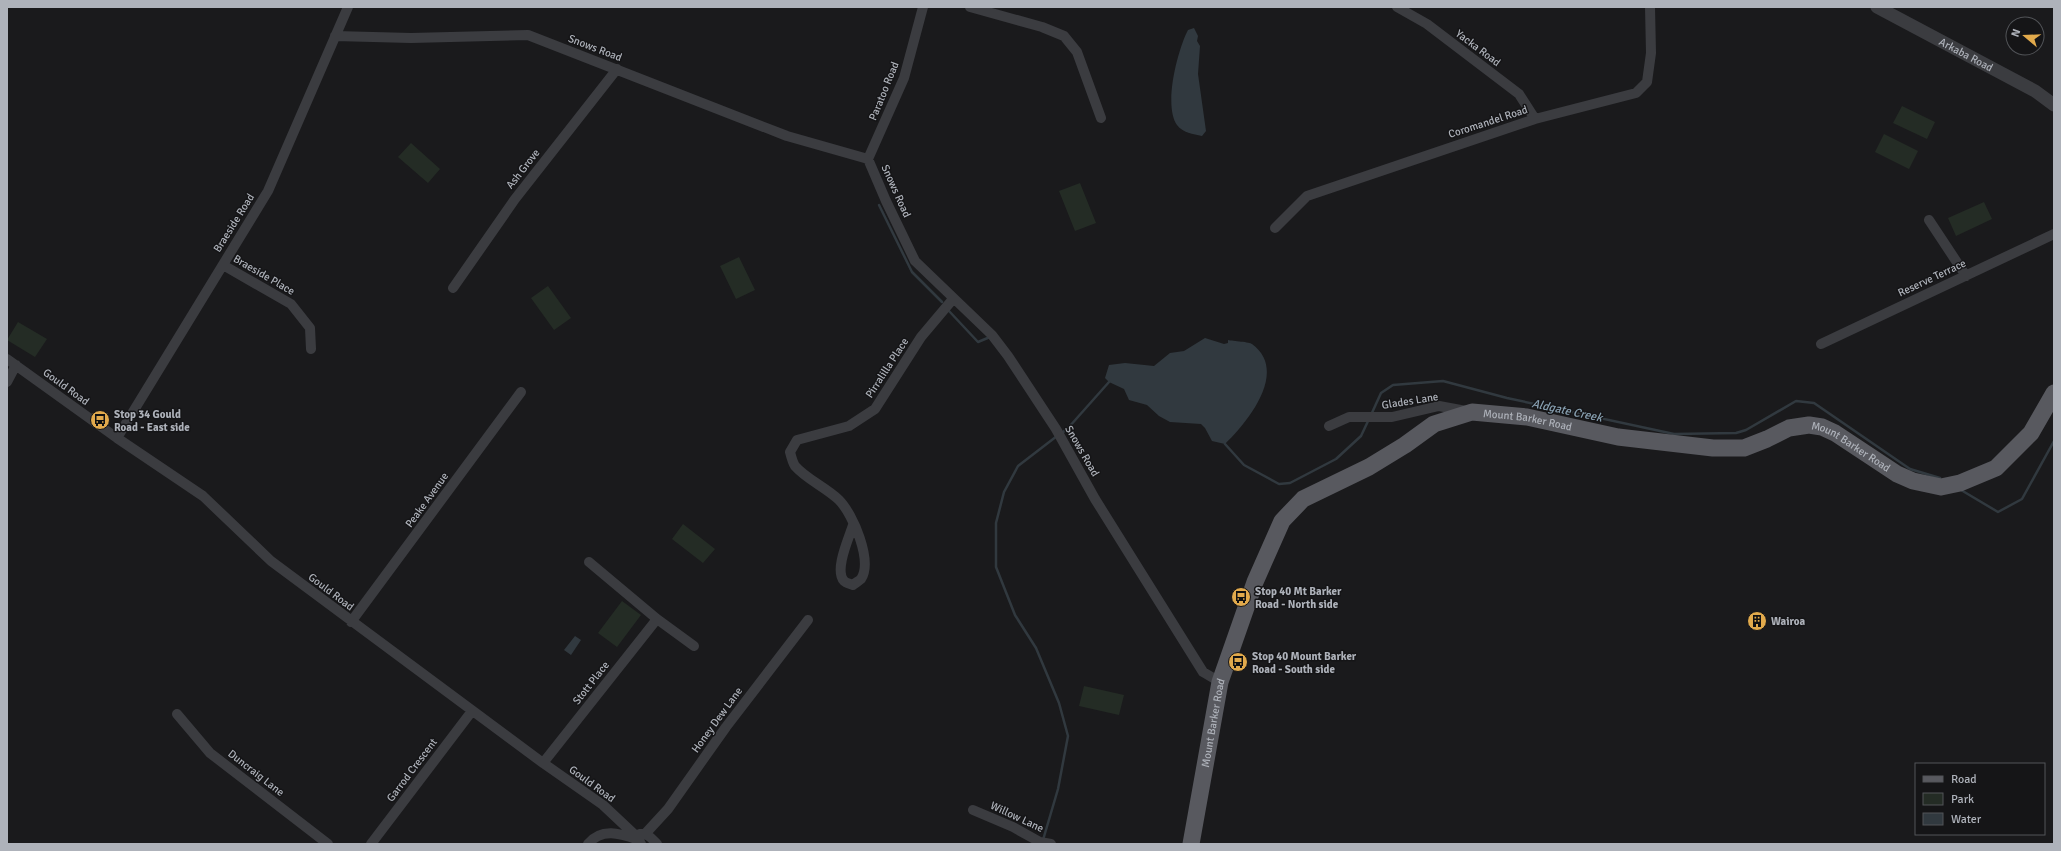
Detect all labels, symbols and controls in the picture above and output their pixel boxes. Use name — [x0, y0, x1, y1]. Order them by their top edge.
north arrow — [2005, 16, 2045, 56]
street label: Yacka Road — [1453, 27, 1503, 69]
text: N — [2009, 27, 2023, 39]
street label: Snows Road — [566, 32, 624, 64]
street label: Arkaba Road — [1937, 35, 1996, 74]
street label: Paratoo Road — [866, 60, 902, 122]
street label: Coromandel Road — [1447, 103, 1529, 141]
street label: Ash Grove — [503, 147, 543, 191]
street label: Snows Road — [879, 163, 913, 220]
street label: Braeside Road — [211, 191, 257, 255]
street label: Braeside Place — [231, 252, 297, 298]
street label: Reserve Terrace — [1896, 257, 1968, 299]
street label: Pirralilla Place — [863, 336, 911, 400]
street label: Gould Road — [40, 366, 92, 408]
street label: Glades Lane — [1381, 390, 1439, 412]
water label: Aldgate Creek — [1530, 396, 1605, 426]
street label: Mount Barker Road — [1482, 407, 1573, 433]
place label: Stop 34 Gould Road - East side — [114, 408, 190, 434]
bus stop icon: Stop 34 Gould Road - East side — [89, 409, 111, 431]
street label: Mount Barker Road — [1811, 419, 1893, 474]
street label: Snows Road — [1062, 423, 1102, 479]
street label: Peake Avenue — [403, 470, 451, 530]
street label: Gould Road — [306, 571, 357, 613]
place label: Stop 40 Mt Barker Road - North side — [1255, 585, 1342, 611]
bus stop icon: Stop 40 Mt Barker Road - North side — [1230, 586, 1252, 608]
building icon: Wairoa — [1746, 610, 1768, 632]
place label: Wairoa — [1771, 615, 1806, 628]
place label: Stop 40 Mount Barker Road - South side — [1252, 650, 1357, 676]
bus stop icon: Stop 40 Mount Barker Road - South side — [1227, 651, 1249, 673]
street label: Stott Place — [570, 659, 612, 707]
street label: Mount Barker Road — [1198, 676, 1227, 768]
street label: Honey Dew Lane — [689, 685, 745, 755]
street label: Garrod Crescent — [384, 736, 440, 804]
street label: Duncraig Lane — [225, 747, 287, 799]
street label: Gould Road — [566, 763, 618, 805]
legend — [1915, 763, 2045, 835]
text: Road — [1951, 772, 1977, 787]
text: Park — [1951, 792, 1974, 807]
street label: Willow Lane — [988, 799, 1046, 835]
text: Water — [1951, 812, 1982, 827]

